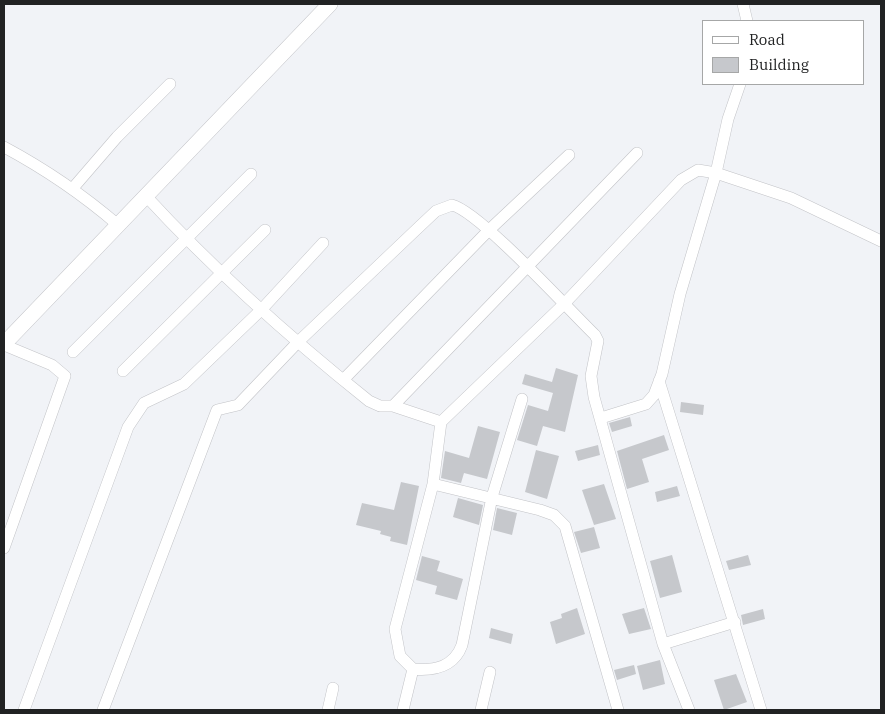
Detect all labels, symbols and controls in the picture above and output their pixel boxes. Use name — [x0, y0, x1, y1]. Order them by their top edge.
legend — [702, 20, 865, 85]
text: Road — [749, 30, 785, 49]
text: Building — [749, 55, 809, 74]

